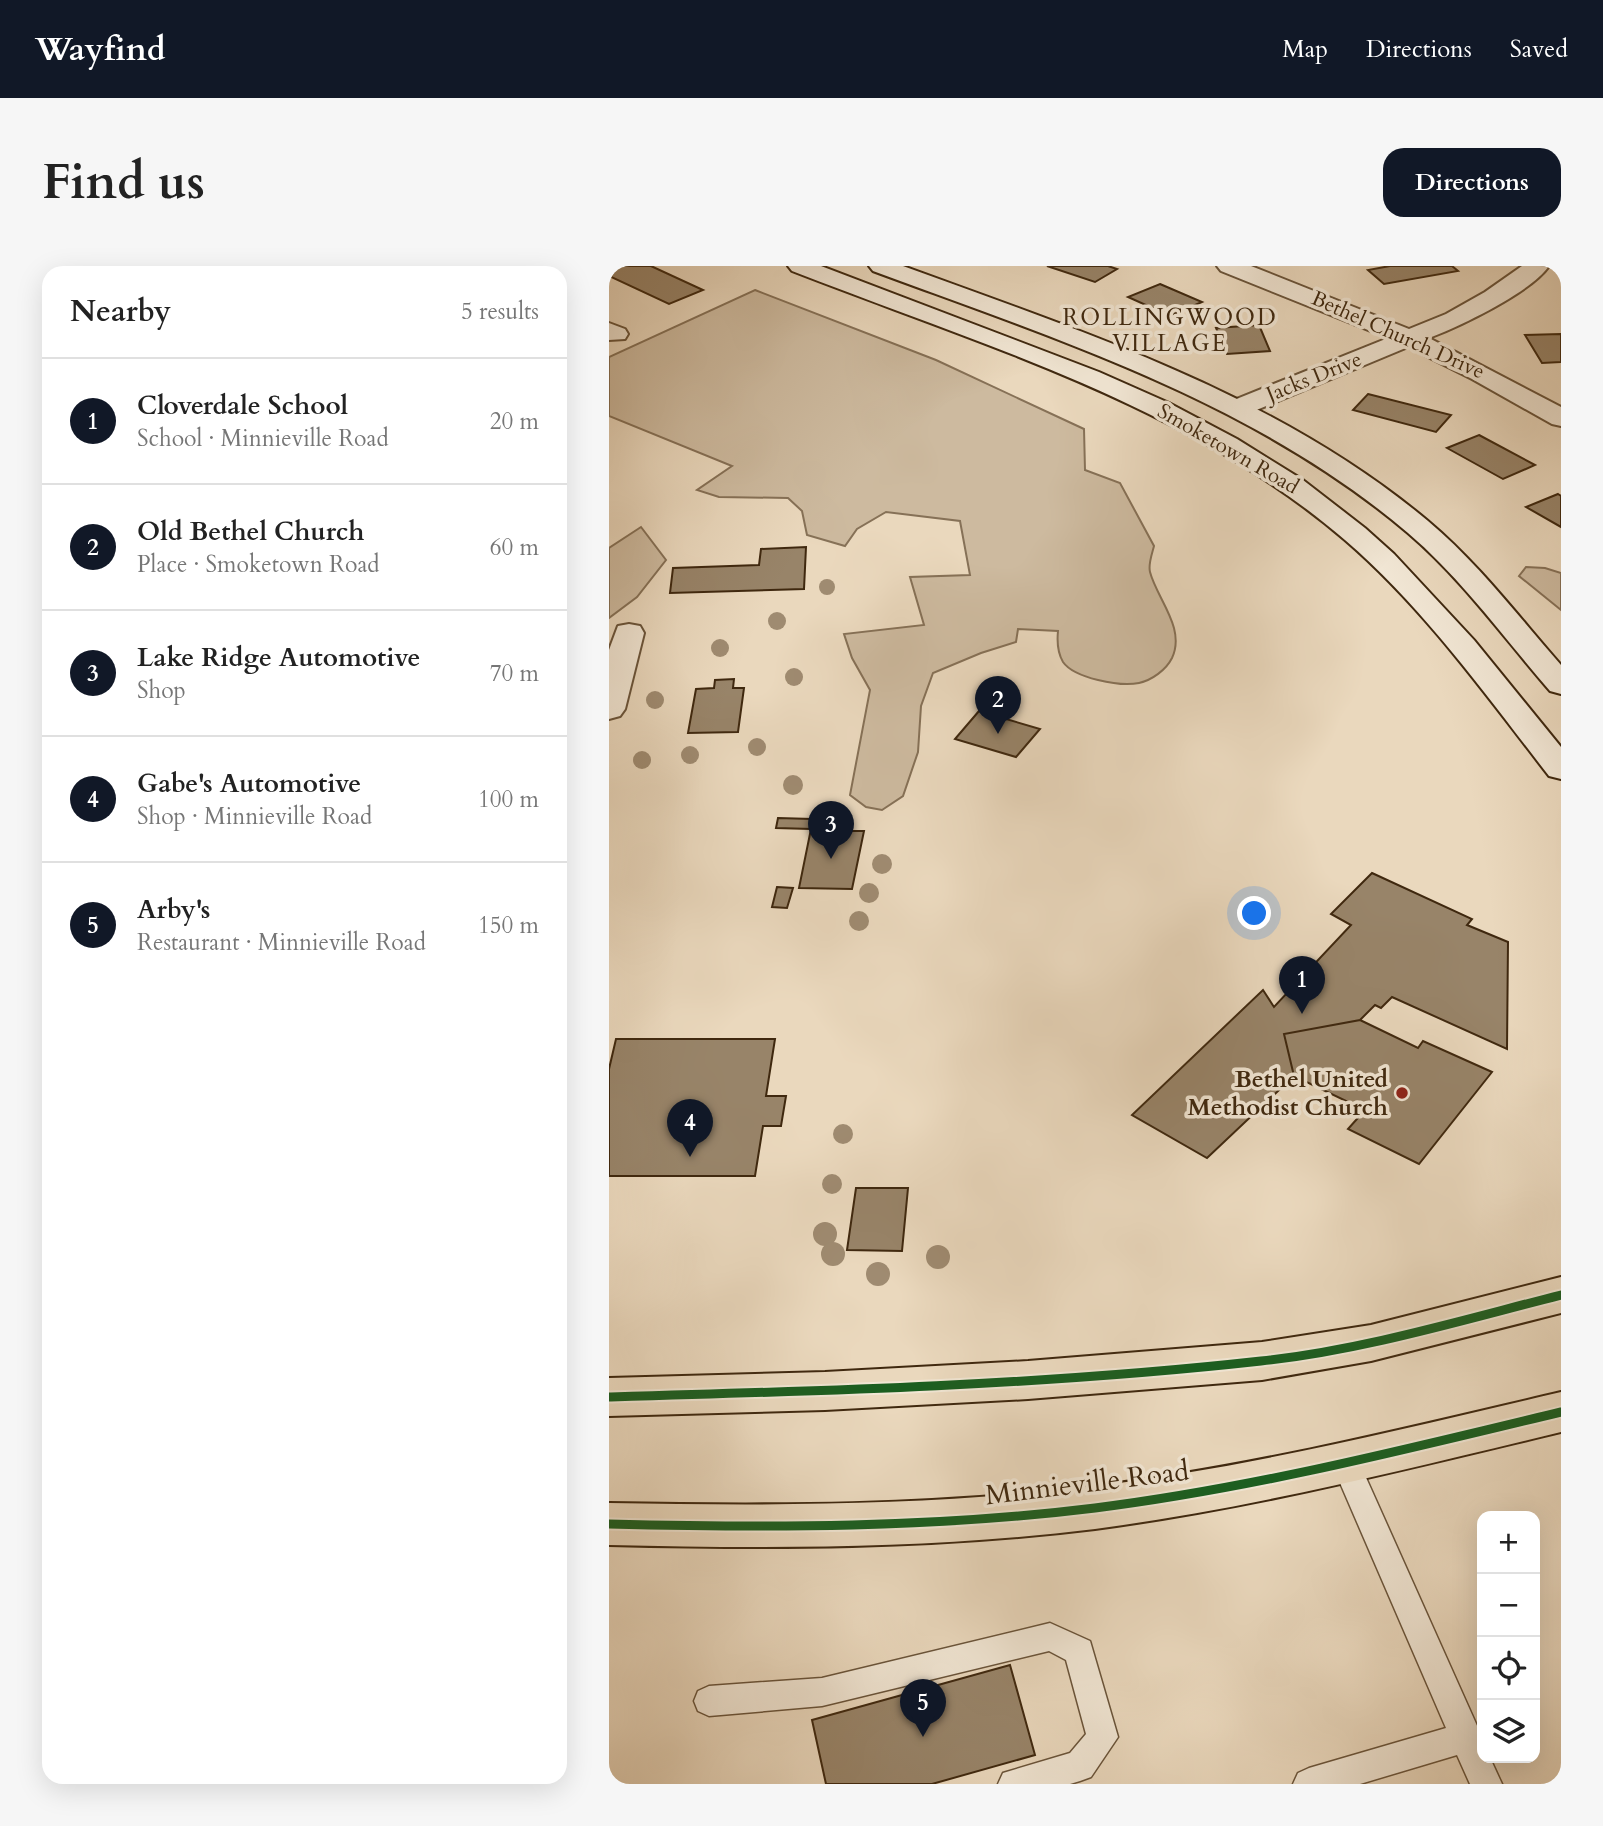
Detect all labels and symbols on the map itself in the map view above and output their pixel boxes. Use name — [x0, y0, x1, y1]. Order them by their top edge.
street label: Bethel Church Drive — [1307, 284, 1489, 386]
district label: ROLLINGWOOD VILLAGE — [1062, 302, 1278, 359]
street label: Jacks Drive — [1259, 345, 1366, 410]
street label: Smoketown Road — [1152, 397, 1304, 501]
pin: 2 — [975, 676, 1021, 734]
pin: 3 — [808, 801, 854, 859]
your location — [1237, 896, 1271, 930]
pin: 1 — [1279, 956, 1325, 1014]
place label: Bethel United Methodist Church — [1188, 1063, 1388, 1124]
marker: Bethel United Methodist Church — [1394, 1085, 1410, 1101]
pin: 4 — [667, 1099, 713, 1157]
street label: Minnieville Road — [983, 1452, 1191, 1514]
pin: 5 — [900, 1679, 946, 1737]

